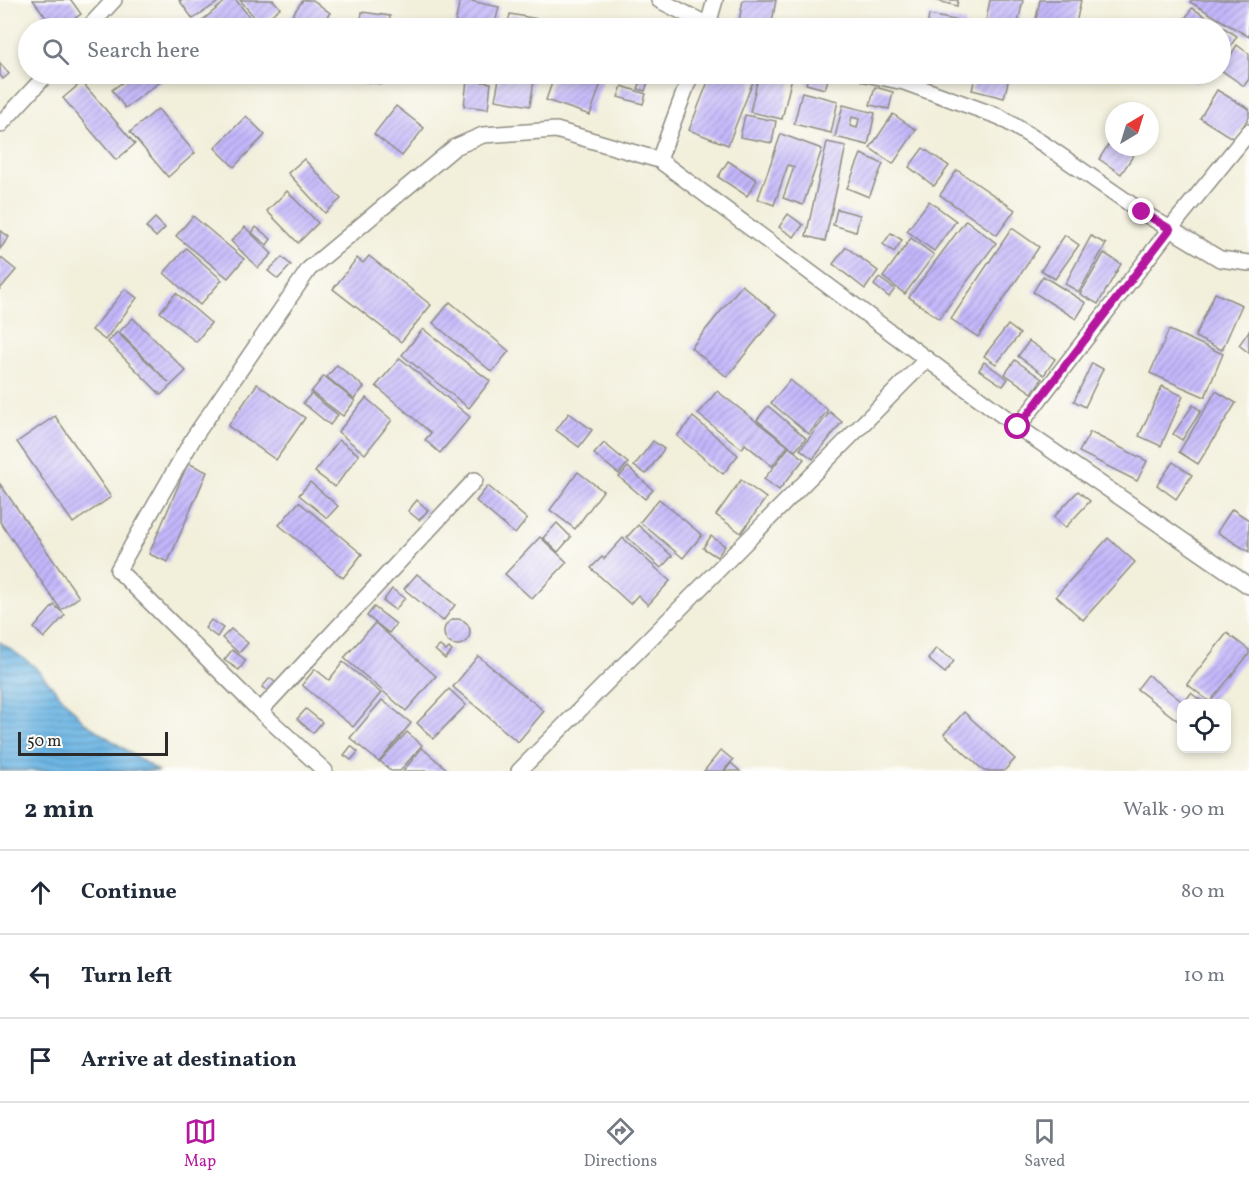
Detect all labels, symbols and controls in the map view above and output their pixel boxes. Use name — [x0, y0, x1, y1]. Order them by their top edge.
search box — [18, 18, 1231, 84]
icon: search — [39, 35, 72, 68]
text: Search here — [87, 36, 200, 67]
north arrow — [1105, 102, 1159, 156]
route end — [1128, 198, 1154, 224]
route start — [1004, 413, 1030, 439]
map controls — [1177, 699, 1231, 753]
button: locate — [1177, 699, 1231, 753]
scale bar — [18, 729, 168, 756]
text: 50 m — [27, 731, 61, 753]
text: 2 min — [24, 792, 94, 828]
text: Walk · 90 m — [1123, 796, 1225, 824]
icon: ahead — [24, 876, 57, 909]
text: Continue — [81, 877, 177, 908]
text: 80 m — [1181, 878, 1225, 906]
icon: left — [24, 960, 57, 993]
text: Turn left — [81, 961, 172, 992]
text: 10 m — [1184, 962, 1225, 990]
icon: arrive — [24, 1044, 57, 1077]
text: Arrive at destination — [81, 1045, 297, 1076]
tab: Map — [184, 1115, 217, 1173]
tab: Directions — [584, 1115, 657, 1173]
tab: Saved — [1024, 1115, 1065, 1173]

